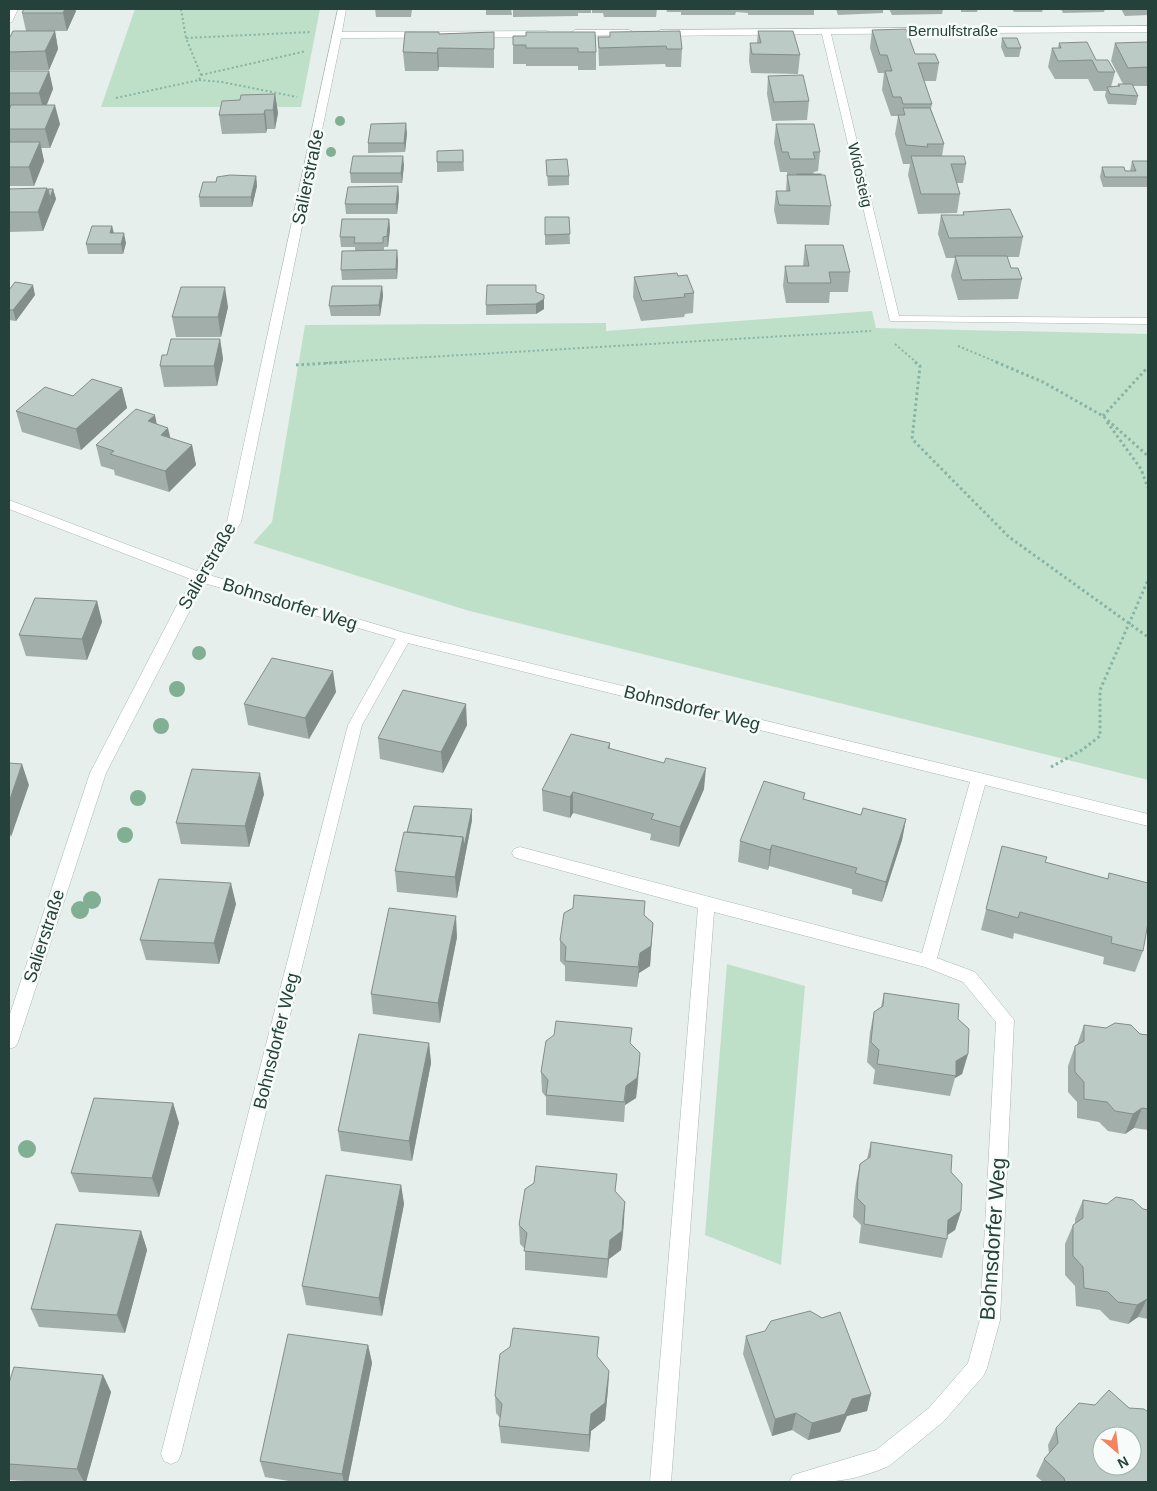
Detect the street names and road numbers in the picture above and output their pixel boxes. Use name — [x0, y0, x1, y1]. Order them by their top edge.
street label: Bernulfstraße — [908, 22, 998, 39]
street label: Salierstraße — [288, 127, 328, 227]
street label: Widosteig — [845, 141, 876, 209]
street label: Salierstraße — [174, 519, 240, 613]
street label: Bohnsdorfer Weg — [220, 574, 360, 634]
street label: Bohnsdorfer Weg — [622, 681, 762, 735]
street label: Salierstraße — [19, 887, 69, 985]
street label: Bohnsdorfer Weg — [249, 971, 303, 1111]
street label: Bohnsdorfer Weg — [975, 1157, 1010, 1321]

